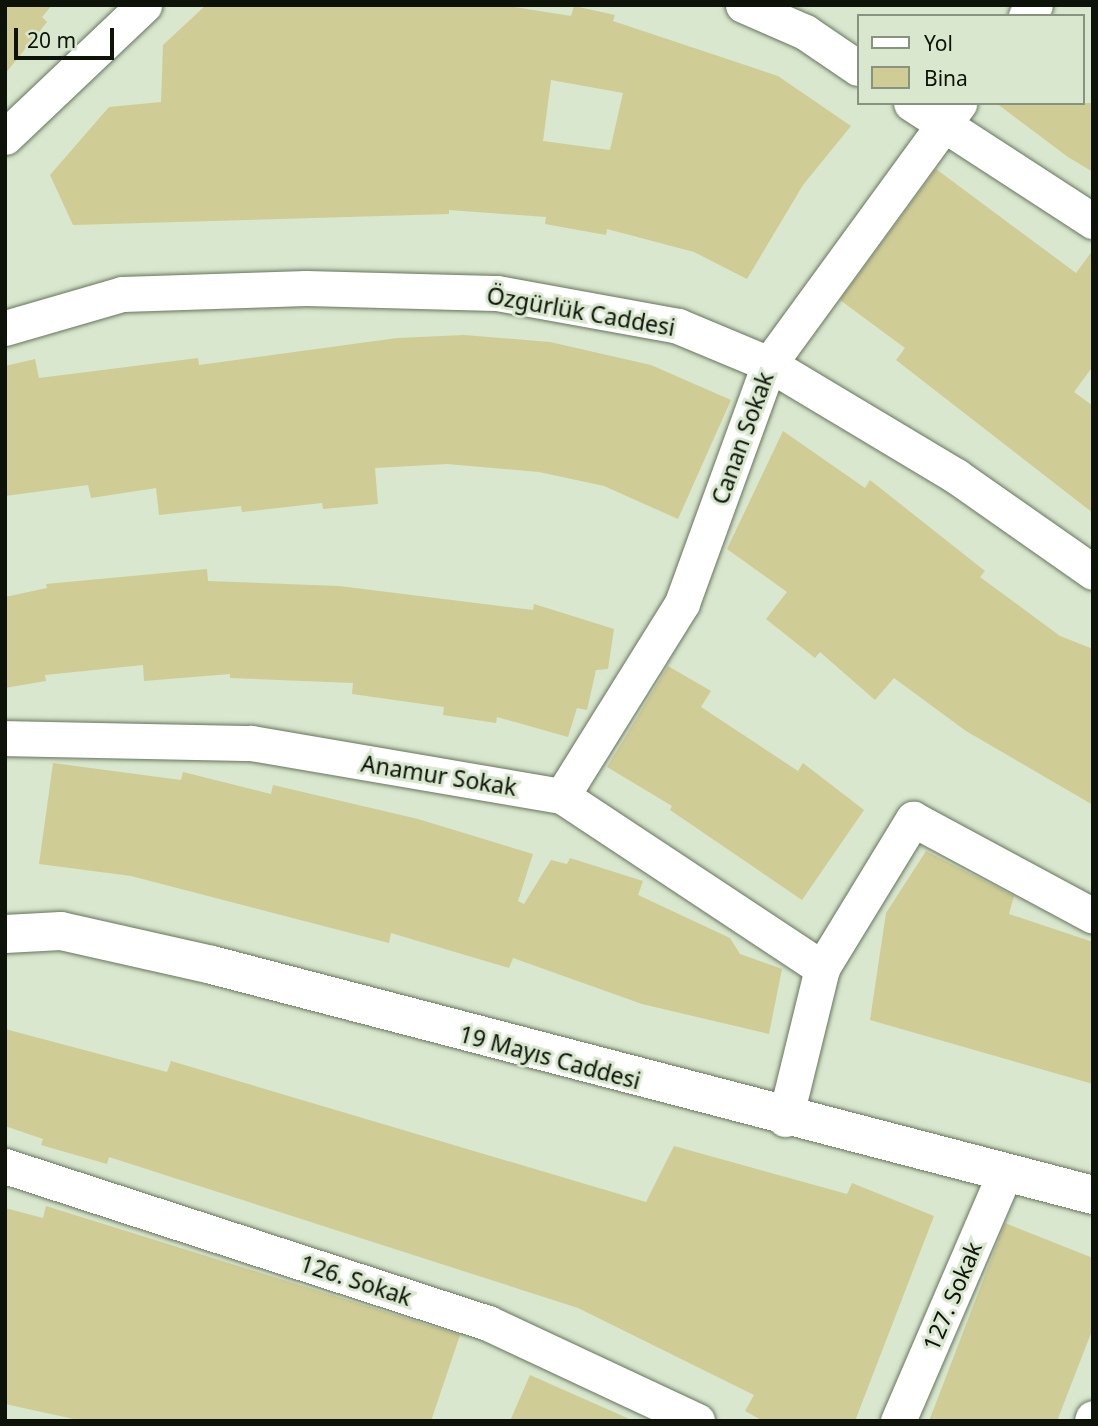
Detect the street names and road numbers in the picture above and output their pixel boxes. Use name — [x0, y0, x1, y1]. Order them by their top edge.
street label: Özgürlük Caddesi — [485, 281, 677, 341]
street label: Canan Sokak — [705, 368, 779, 508]
street label: Anamur Sokak — [359, 749, 519, 801]
street label: 19 Mayıs Caddesi — [456, 1020, 644, 1094]
street label: 127. Sokak — [917, 1237, 987, 1355]
street label: 126. Sokak — [297, 1249, 415, 1311]

